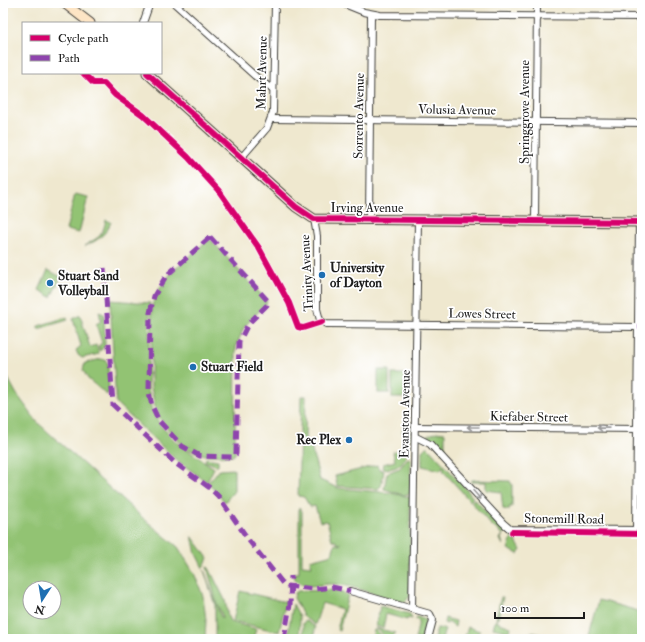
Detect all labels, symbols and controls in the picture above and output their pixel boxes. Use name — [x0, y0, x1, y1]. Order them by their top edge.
legend — [22, 22, 162, 74]
text: Cycle path — [58, 31, 109, 46]
street label: Mahrt Avenue — [253, 35, 271, 110]
text: Path — [58, 51, 81, 66]
street label: Springgrove Avenue — [517, 60, 534, 164]
street label: Sorrento Avenue — [350, 72, 368, 159]
street label: Volusia Avenue — [418, 101, 497, 119]
street label: Irving Avenue — [331, 200, 404, 216]
street label: Trinity Avenue — [297, 234, 318, 312]
place label: University of Dayton — [330, 260, 386, 292]
place label: Stuart Sand Volleyball — [57, 268, 120, 300]
marker: University of Dayton — [317, 270, 327, 280]
marker: Stuart Sand Volleyball — [45, 278, 55, 288]
street label: Lowes Street — [448, 305, 516, 323]
place label: Stuart Field — [201, 359, 263, 375]
marker: Stuart Field — [188, 362, 198, 372]
street label: Evanston Avenue — [396, 369, 414, 458]
street label: Kiefaber Street — [490, 408, 568, 426]
one-way arrow — [467, 423, 480, 431]
one-way arrow — [597, 424, 610, 432]
place label: Rec Plex — [296, 432, 341, 448]
marker: Rec Plex — [344, 435, 354, 445]
one-way arrow — [472, 489, 481, 500]
street label: Stonemill Road — [524, 510, 605, 528]
north arrow — [22, 580, 62, 620]
scale bar — [495, 594, 584, 620]
text: 100 m — [501, 601, 530, 616]
text: N — [33, 602, 47, 617]

